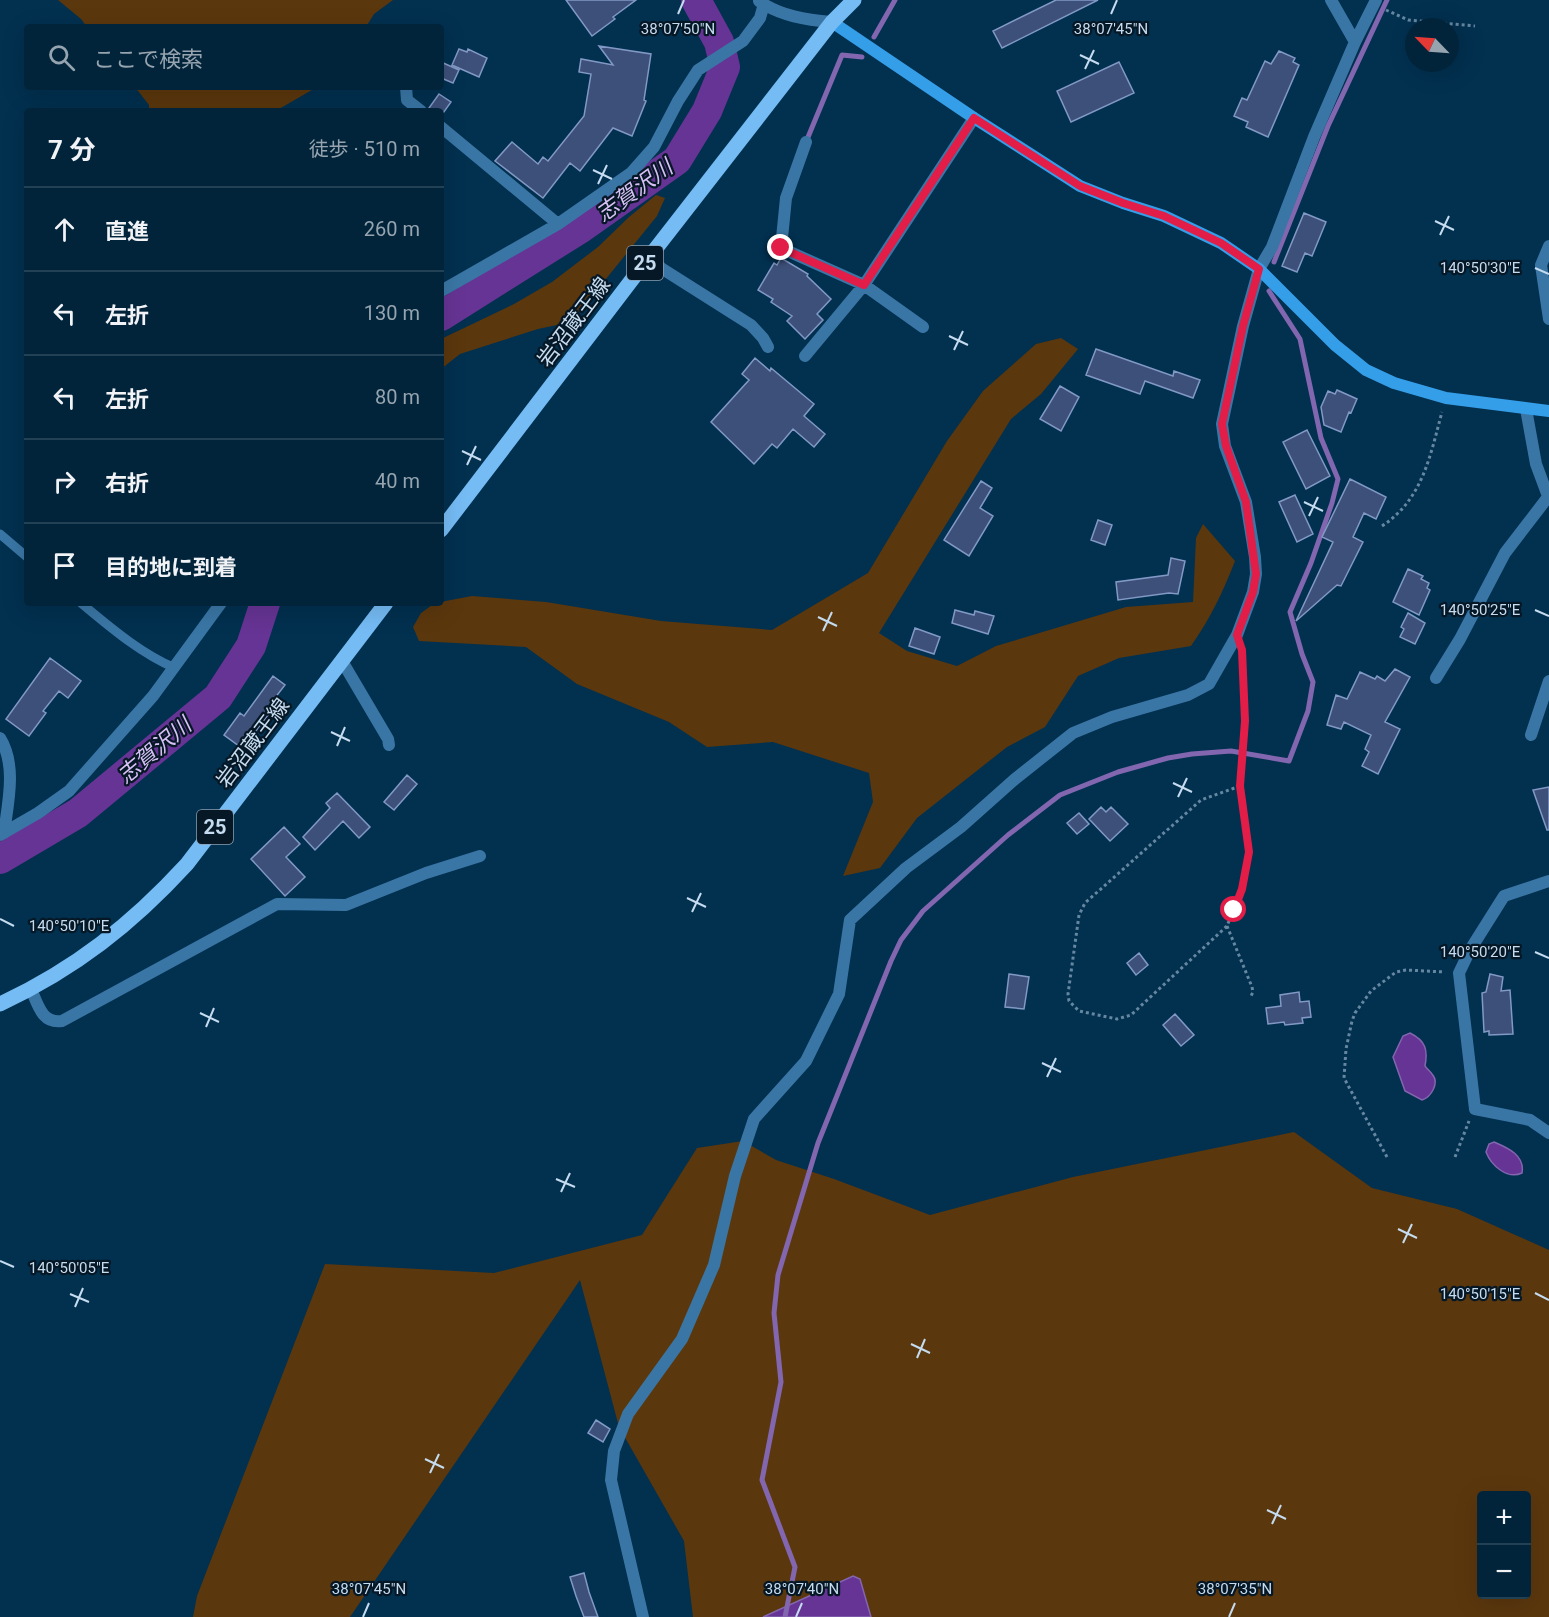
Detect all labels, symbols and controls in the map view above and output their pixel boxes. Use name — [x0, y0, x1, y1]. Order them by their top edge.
north arrow — [1405, 18, 1459, 72]
text: 38°07'50"N — [641, 20, 715, 38]
text: 38°07'45"N — [1074, 20, 1148, 38]
search box — [24, 24, 444, 90]
icon: search — [45, 41, 78, 74]
text: ここで検索 — [93, 47, 203, 72]
text: 7 分 — [48, 135, 95, 165]
text: 徒歩 · 510 m — [309, 137, 420, 161]
water label: 志賀沢川 — [591, 153, 679, 226]
icon: ahead — [48, 213, 81, 246]
text: 260 m — [364, 217, 420, 241]
text: 直進 — [105, 219, 149, 244]
route end — [767, 234, 793, 260]
road number: 25 — [627, 246, 663, 280]
text: 140°50'30"E — [1440, 259, 1521, 277]
street label: 岩沼蔵王線 — [533, 273, 615, 371]
icon: left — [48, 297, 81, 330]
text: 130 m — [364, 301, 420, 325]
text: 左折 — [105, 303, 149, 328]
icon: left — [48, 381, 81, 414]
text: 80 m — [375, 385, 420, 409]
text: 左折 — [105, 387, 149, 412]
icon: right — [48, 465, 81, 498]
text: 40 m — [375, 469, 420, 493]
text: 右折 — [105, 471, 149, 496]
icon: arrive — [48, 549, 81, 582]
text: 目的地に到着 — [105, 555, 237, 580]
text: 140°50'25"E — [1440, 601, 1521, 619]
street label: 岩沼蔵王線 — [212, 694, 294, 792]
water label: 志賀沢川 — [113, 711, 198, 788]
road number: 25 — [197, 810, 233, 844]
route start — [1220, 896, 1246, 922]
text: 140°50'10"E — [29, 917, 110, 935]
text: 140°50'20"E — [1440, 943, 1521, 961]
text: 140°50'05"E — [29, 1259, 110, 1277]
text: 140°50'15"E — [1440, 1285, 1521, 1303]
map controls — [1477, 1491, 1531, 1599]
button: + — [1477, 1491, 1531, 1545]
button: − — [1477, 1545, 1531, 1599]
text: 38°07'45"N — [332, 1580, 406, 1598]
text: 38°07'40"N — [765, 1580, 839, 1598]
text: 38°07'35"N — [1198, 1580, 1272, 1598]

